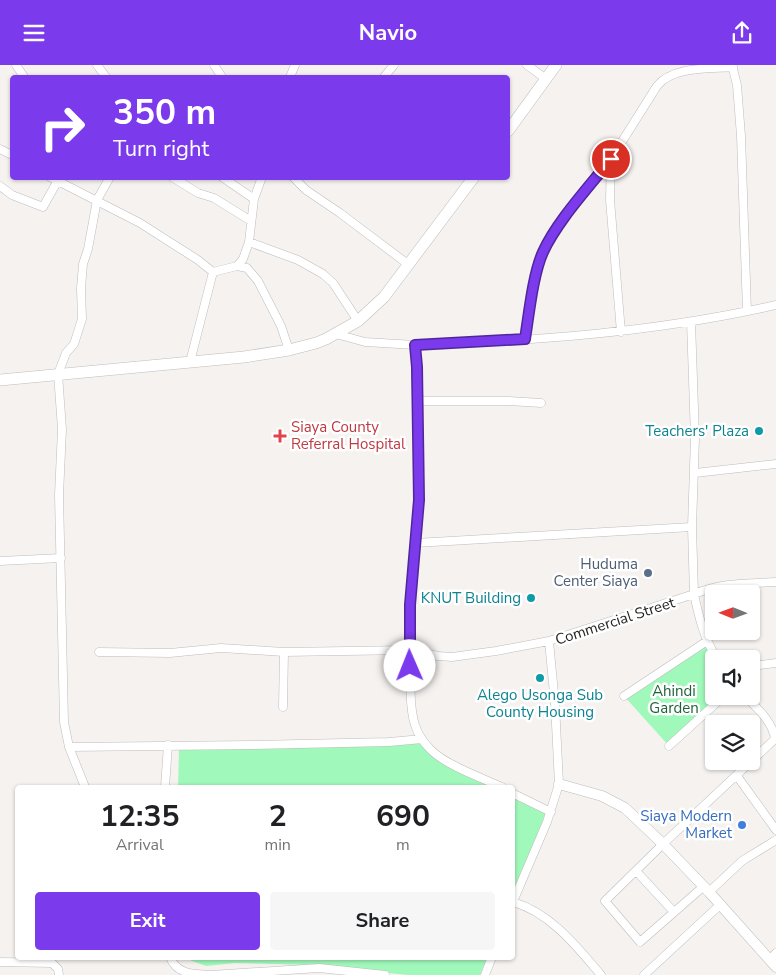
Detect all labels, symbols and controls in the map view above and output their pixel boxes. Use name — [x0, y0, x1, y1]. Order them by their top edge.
text: Navio — [359, 18, 417, 48]
icon: menu — [20, 19, 48, 47]
icon: share — [728, 19, 756, 47]
text: 350 m — [113, 89, 216, 136]
icon: right — [30, 95, 95, 160]
text: Turn right — [113, 134, 209, 164]
pin — [590, 138, 632, 180]
icon: arrive — [597, 145, 625, 173]
place label: Siaya County Referral Hospital — [291, 417, 406, 454]
place label: Teachers' Plaza — [645, 421, 749, 441]
marker: Teachers' Plaza — [753, 425, 765, 437]
marker: Siaya County Referral Hospital — [273, 429, 287, 443]
place label: Huduma Center Siaya — [553, 554, 638, 591]
marker: Huduma Center Siaya — [642, 567, 654, 579]
north arrow — [705, 585, 760, 640]
map controls — [705, 585, 760, 770]
place label: KNUT Building — [421, 588, 521, 608]
marker: KNUT Building — [525, 592, 537, 604]
street label: Commercial Street — [553, 592, 678, 650]
position arrow — [383, 639, 435, 691]
button: sound — [705, 650, 760, 705]
marker: Alego Usonga Sub County Housing — [534, 672, 546, 684]
park label: Ahindi Garden — [649, 681, 699, 718]
place label: Alego Usonga Sub County Housing — [477, 685, 603, 722]
button: layers — [705, 715, 760, 770]
text: 12:35 — [100, 796, 179, 837]
text: 2 — [269, 796, 287, 837]
text: 690 — [376, 796, 430, 837]
place label: Siaya Modern Market — [640, 806, 733, 843]
marker: Siaya Modern Market — [736, 819, 748, 831]
text: Arrival — [116, 834, 164, 856]
text: min — [264, 834, 291, 856]
text: m — [396, 834, 410, 856]
button: Exit — [35, 892, 260, 950]
button: Share — [270, 892, 495, 950]

